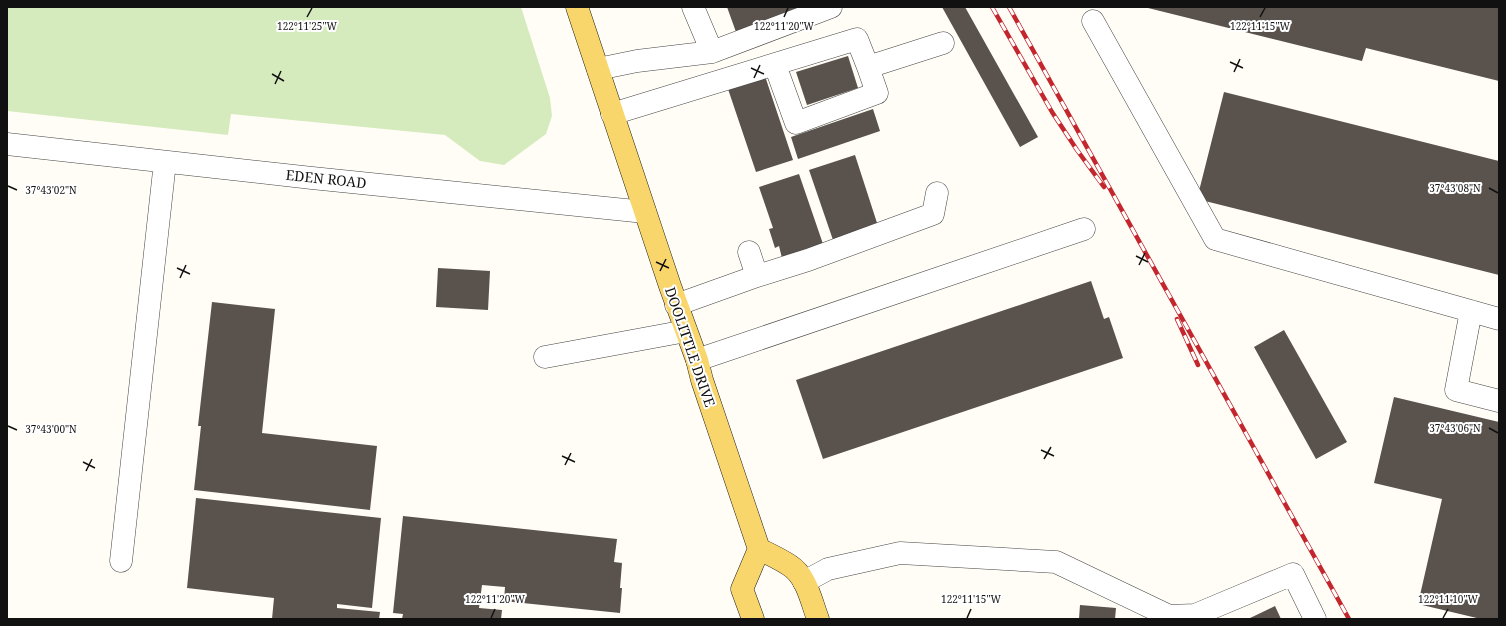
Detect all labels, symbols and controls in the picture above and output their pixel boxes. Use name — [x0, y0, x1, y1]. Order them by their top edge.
text: 122°11'25"W — [277, 19, 337, 33]
text: 122°11'20"W — [754, 19, 814, 33]
text: 122°11'15"W — [1230, 19, 1290, 33]
street label: EDEN ROAD — [285, 165, 367, 192]
text: 37°43'08"N — [1429, 181, 1481, 195]
text: 37°43'02"N — [25, 183, 77, 197]
street label: DOOLITTLE DRIVE — [661, 284, 720, 410]
text: 37°43'06"N — [1429, 421, 1481, 435]
text: 37°43'00"N — [25, 422, 77, 436]
text: 122°11'20"W — [465, 592, 525, 606]
text: 122°11'15"W — [941, 592, 1001, 606]
text: 122°11'10"W — [1418, 592, 1478, 606]

